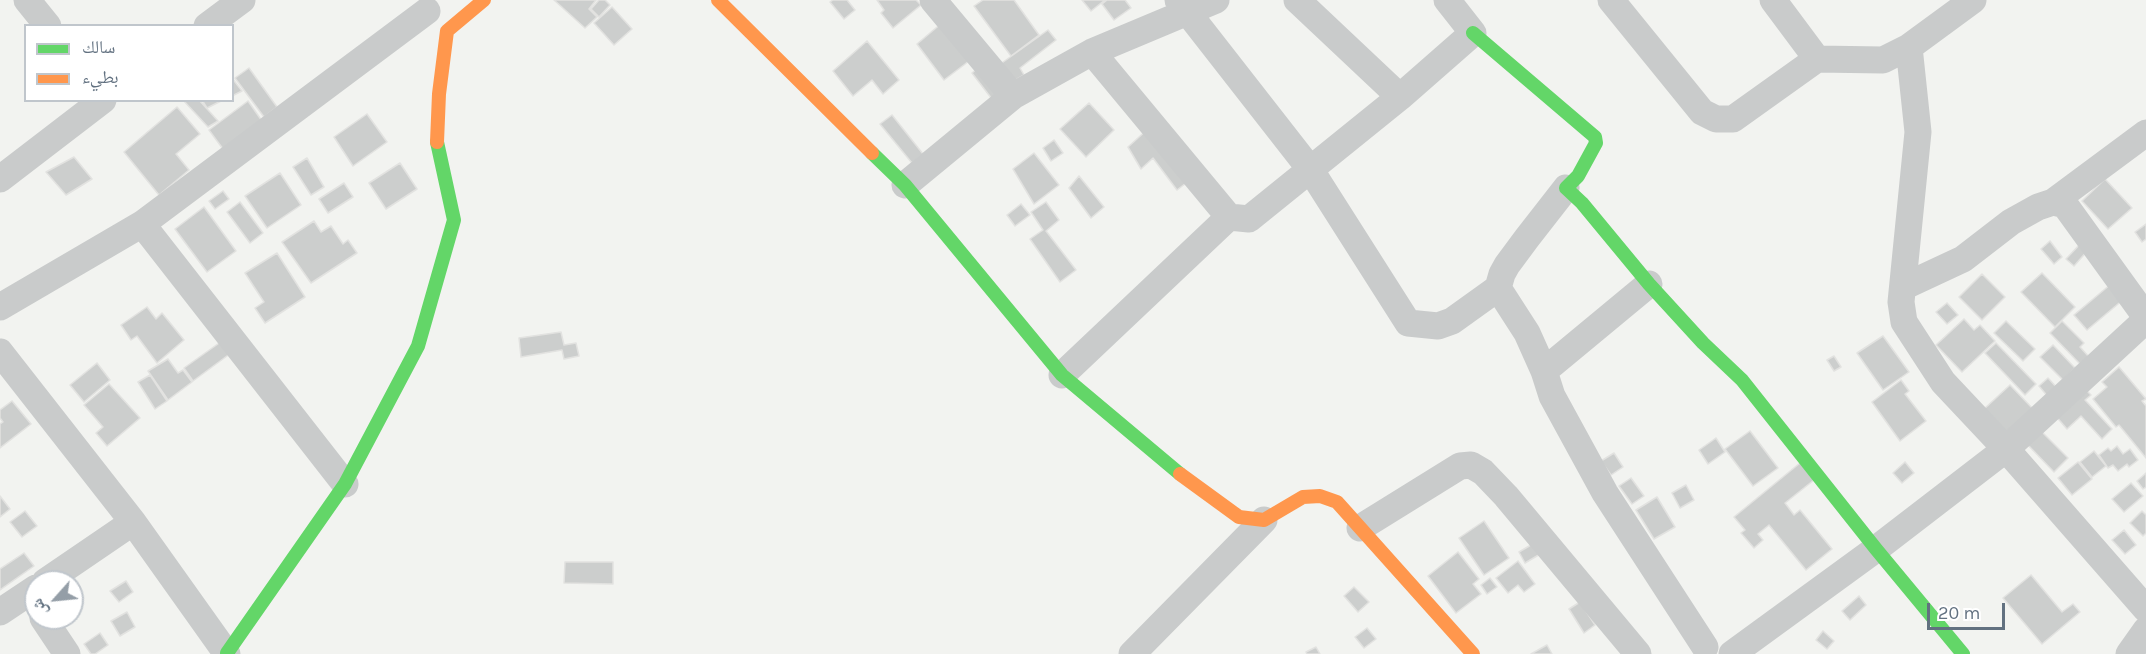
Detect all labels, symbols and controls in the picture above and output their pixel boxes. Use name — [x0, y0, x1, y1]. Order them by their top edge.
legend — [24, 24, 234, 102]
text: سالك — [82, 36, 115, 58]
text: بطيء — [82, 66, 119, 88]
north arrow — [24, 570, 84, 630]
scale bar — [1930, 591, 2008, 629]
text: ش — [27, 596, 52, 619]
text: 20 m — [1938, 602, 1980, 624]

